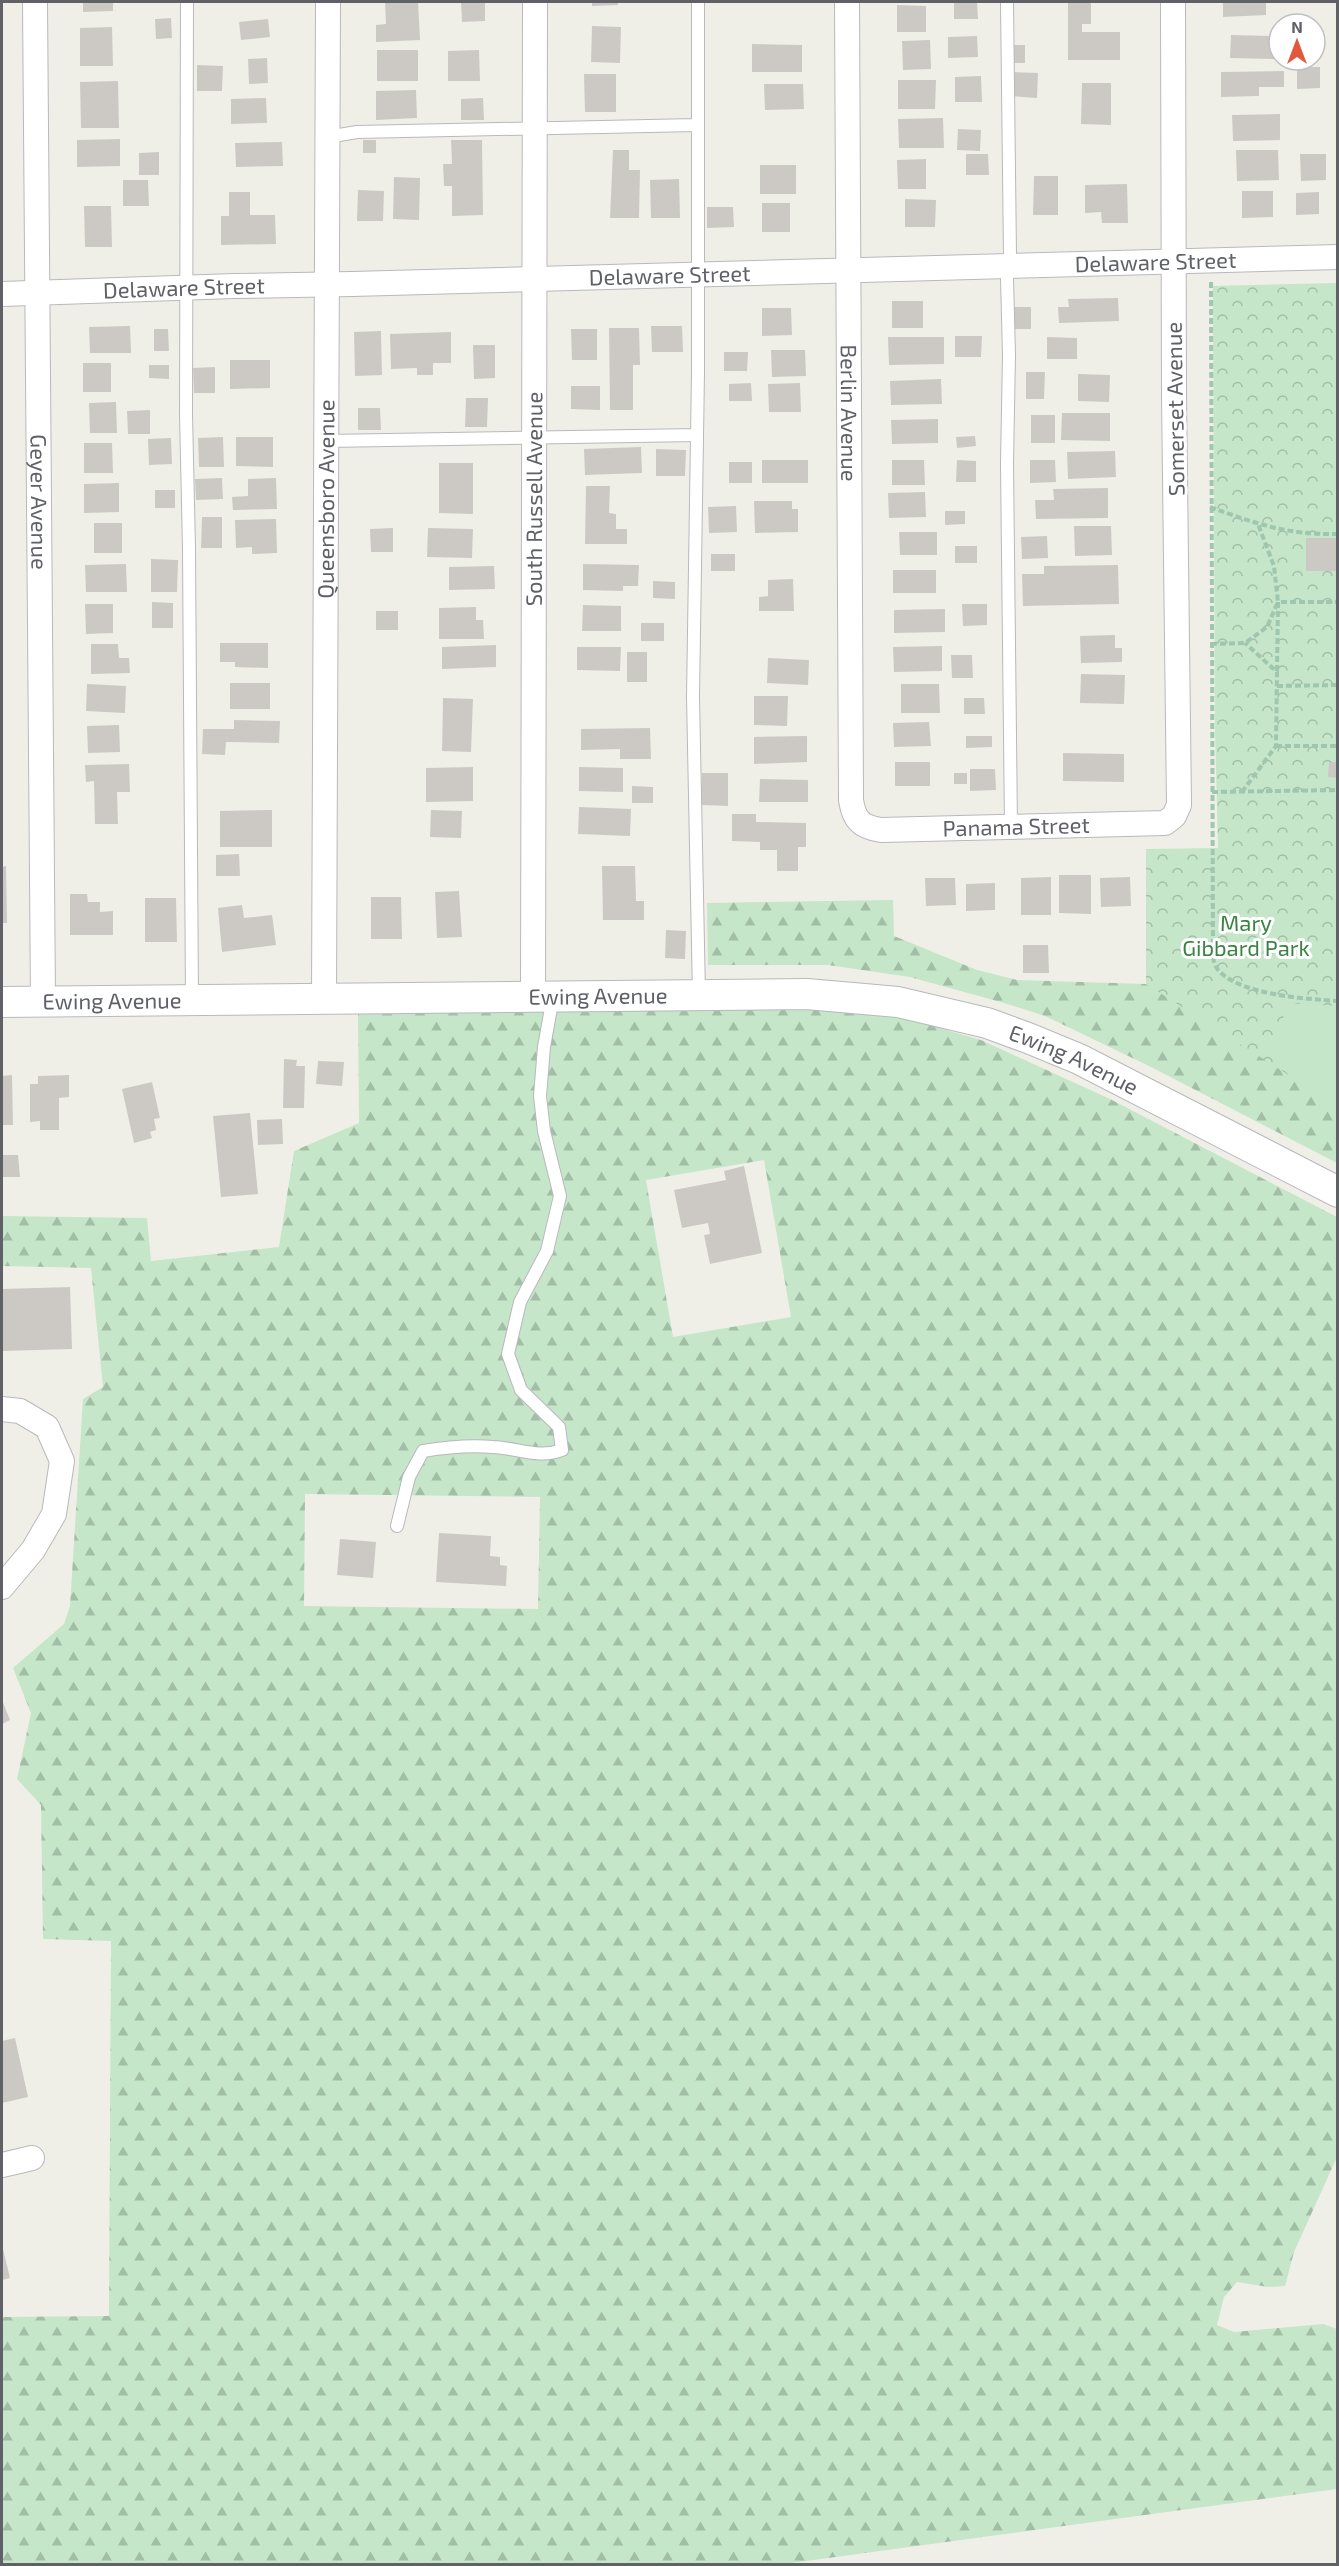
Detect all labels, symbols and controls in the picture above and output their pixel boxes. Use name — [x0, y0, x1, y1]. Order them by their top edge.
north arrow — [1267, 12, 1327, 72]
text: N — [1291, 17, 1303, 36]
street label: Delaware Street — [1074, 246, 1237, 276]
street label: Delaware Street — [589, 259, 751, 290]
street label: Delaware Street — [103, 271, 265, 303]
street label: Somerset Avenue — [1159, 322, 1189, 496]
street label: Berlin Avenue — [837, 344, 863, 482]
street label: South Russell Avenue — [520, 392, 546, 606]
street label: Queensboro Avenue — [312, 399, 339, 599]
street label: Geyer Avenue — [26, 434, 54, 570]
street label: Panama Street — [942, 811, 1090, 840]
park label: Mary Gibbard Park — [1182, 909, 1310, 960]
street label: Ewing Avenue — [528, 981, 668, 1009]
street label: Ewing Avenue — [42, 986, 182, 1014]
street label: Ewing Avenue — [1006, 1018, 1143, 1099]

